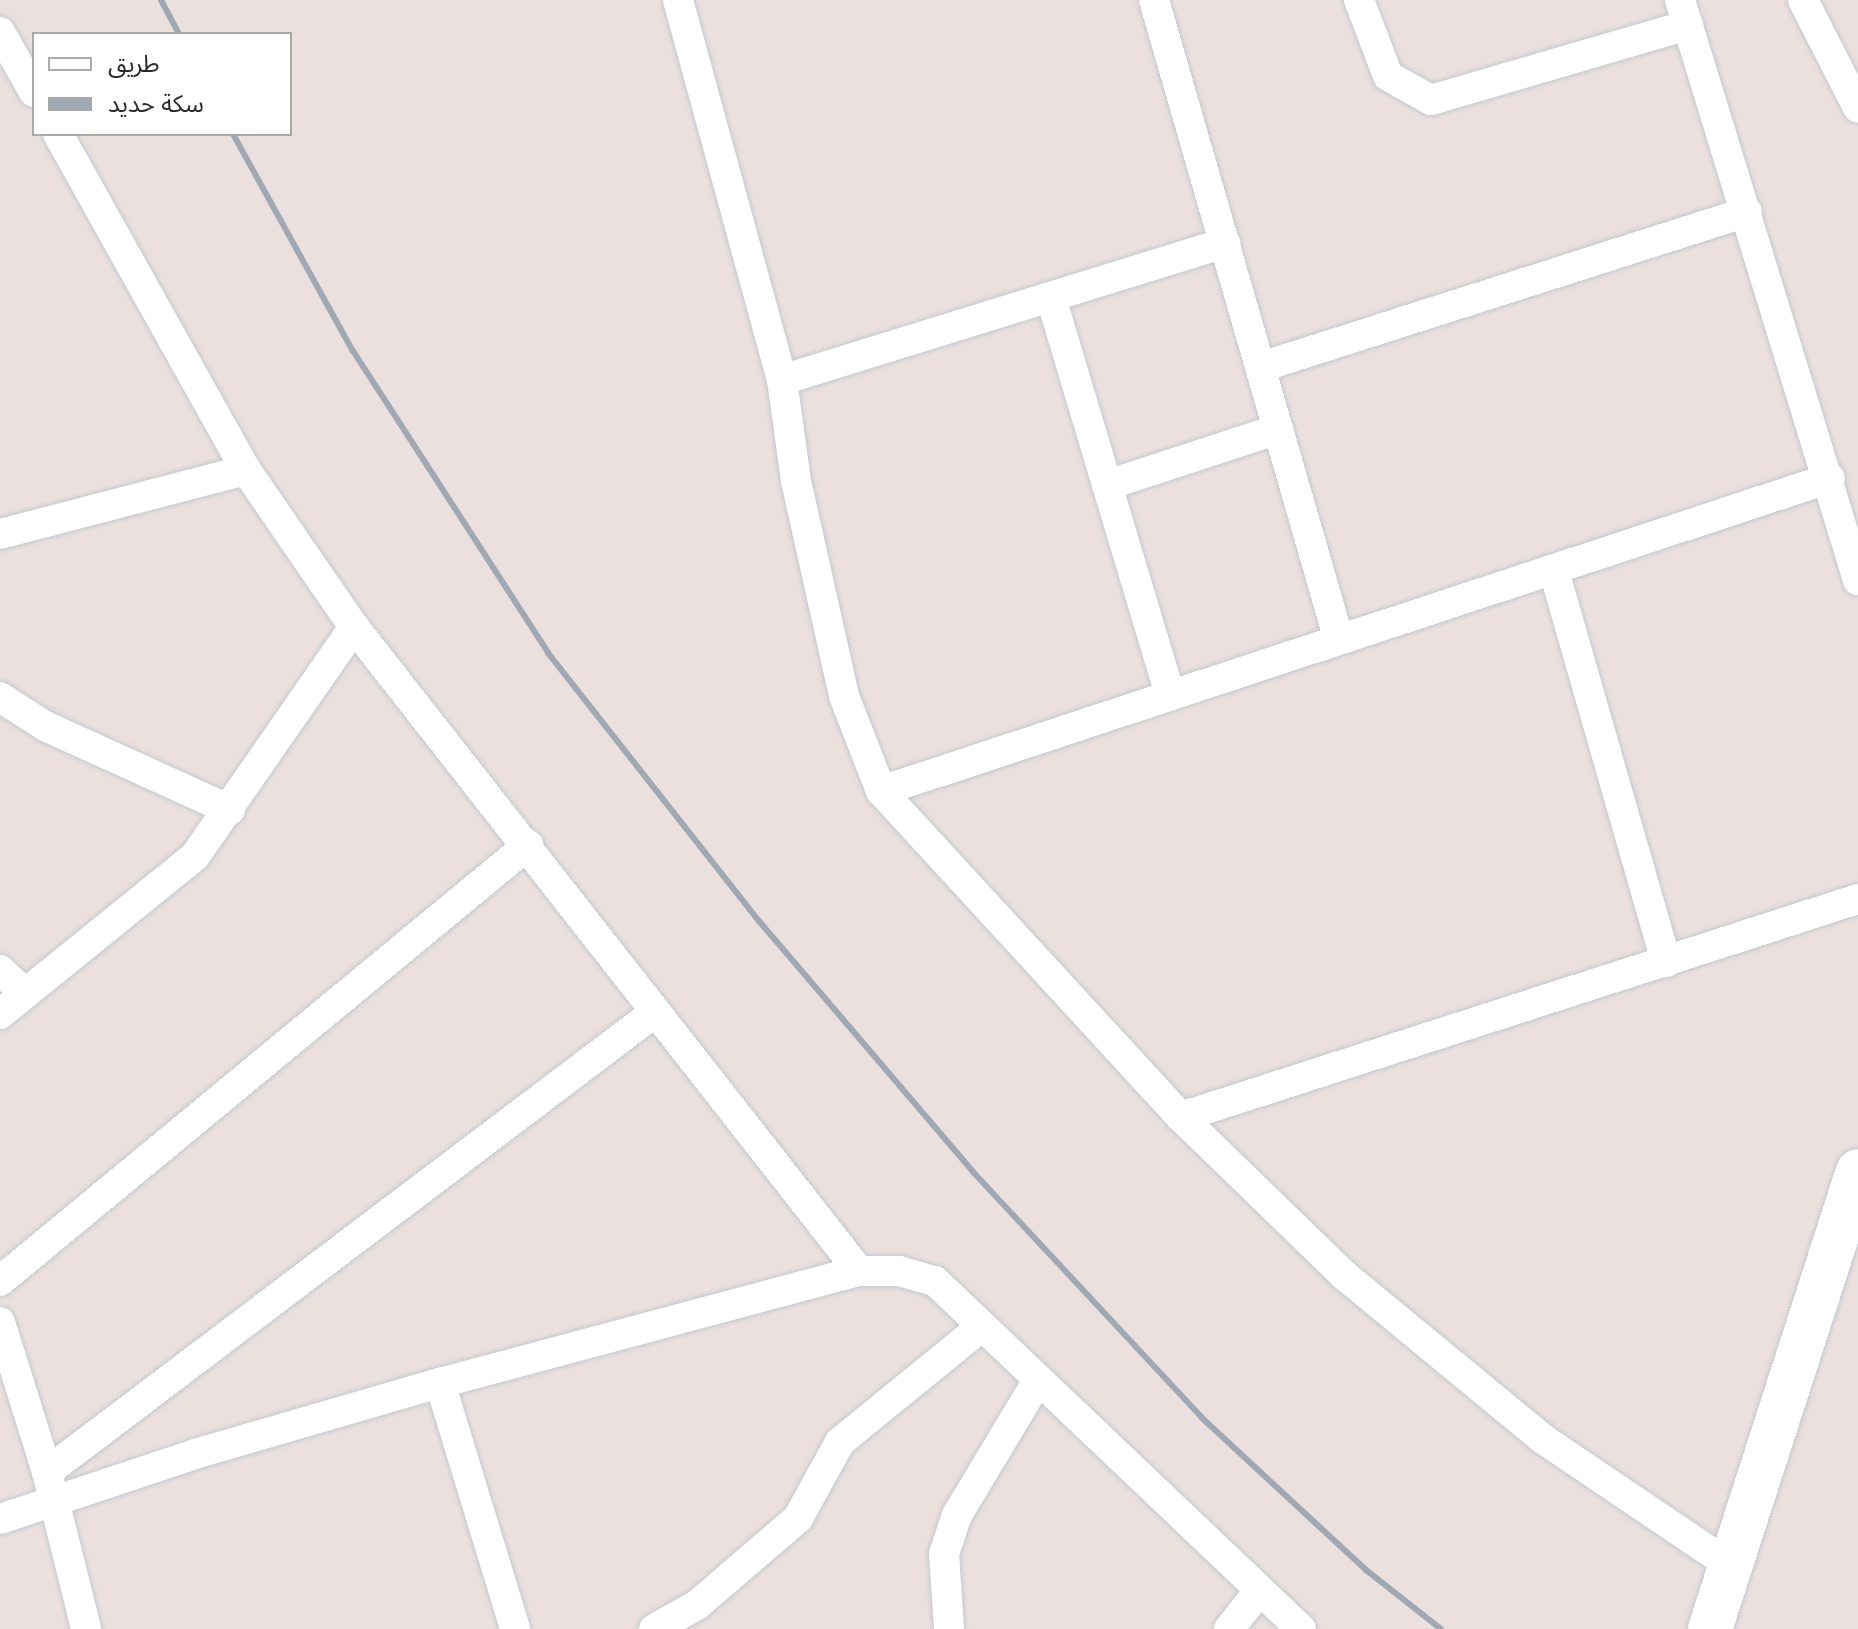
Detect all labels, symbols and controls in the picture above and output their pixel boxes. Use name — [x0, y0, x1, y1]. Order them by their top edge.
legend — [32, 32, 292, 136]
text: طريق — [108, 50, 160, 78]
text: سكة حديد — [108, 90, 204, 118]

